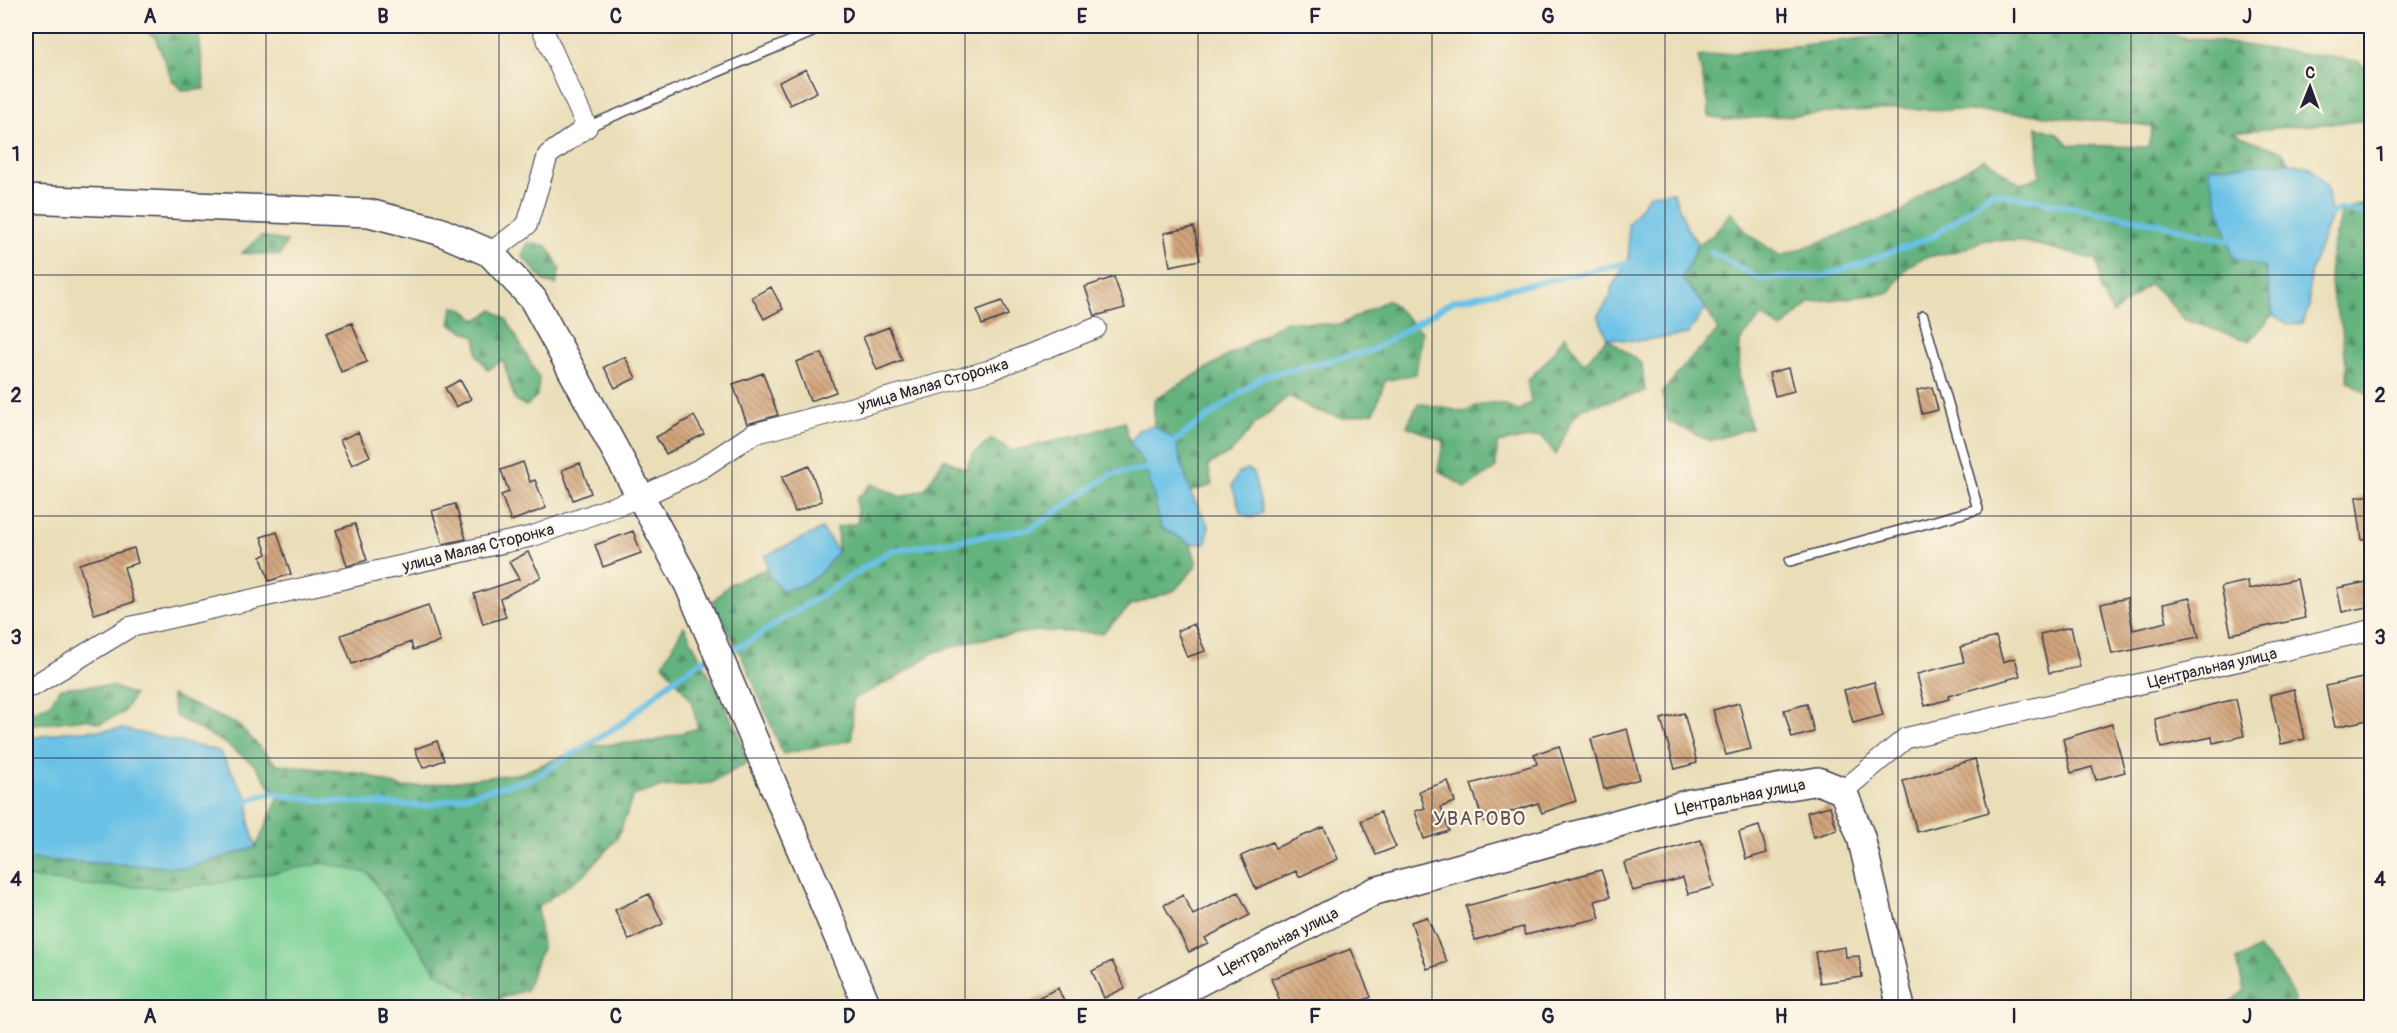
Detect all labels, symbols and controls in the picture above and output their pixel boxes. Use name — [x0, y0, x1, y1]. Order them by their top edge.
text: A — [144, 4, 157, 29]
text: B — [377, 4, 389, 29]
text: C — [610, 4, 622, 29]
text: D — [843, 4, 856, 29]
text: E — [1077, 4, 1088, 29]
text: F — [1309, 4, 1321, 29]
text: G — [1541, 4, 1555, 29]
text: H — [1775, 4, 1788, 29]
text: I — [2011, 4, 2017, 29]
text: J — [2242, 4, 2252, 29]
north arrow — [2280, 57, 2340, 117]
text: С — [2305, 63, 2315, 83]
text: 1 — [12, 142, 20, 167]
text: 1 — [2376, 142, 2384, 167]
street label: улица Малая Сторонка — [855, 354, 1011, 416]
text: 2 — [10, 383, 22, 408]
text: 2 — [2374, 383, 2386, 408]
street label: улица Малая Сторонка — [399, 519, 556, 577]
text: 3 — [10, 625, 22, 650]
text: 3 — [2374, 625, 2386, 650]
street label: Центральная улица — [2146, 643, 2279, 693]
street label: Центральная улица — [1673, 775, 1807, 819]
district label: УВАРОВО — [1433, 806, 1527, 831]
text: 4 — [10, 867, 22, 892]
text: 4 — [2374, 867, 2386, 892]
street label: Центральная улица — [1215, 903, 1342, 981]
text: A — [144, 1004, 157, 1029]
text: B — [377, 1004, 389, 1029]
text: C — [610, 1004, 622, 1029]
text: D — [843, 1004, 856, 1029]
text: E — [1077, 1004, 1088, 1029]
text: F — [1309, 1004, 1321, 1029]
text: G — [1541, 1004, 1555, 1029]
text: H — [1775, 1004, 1788, 1029]
text: I — [2011, 1004, 2017, 1029]
text: J — [2242, 1004, 2252, 1029]

